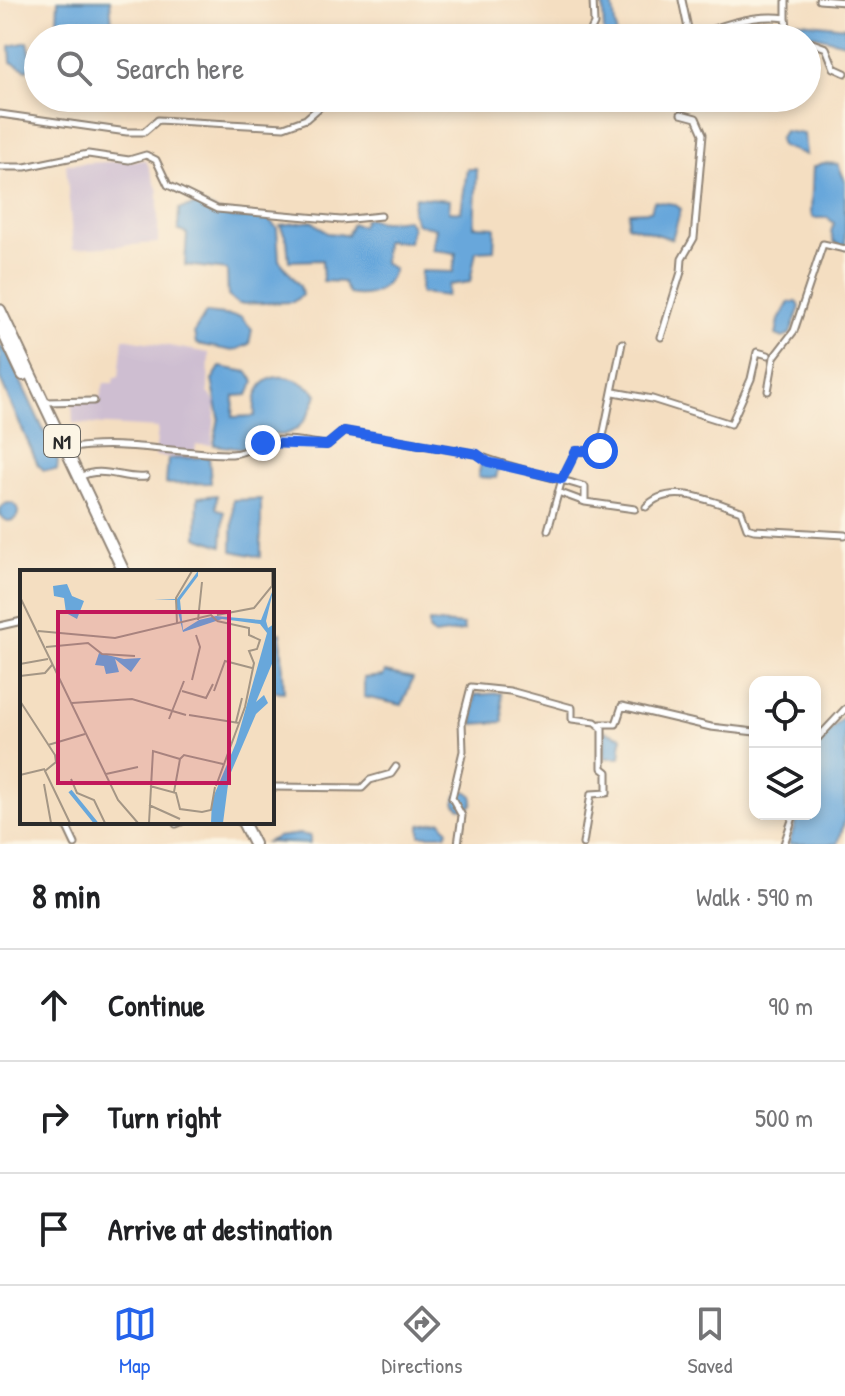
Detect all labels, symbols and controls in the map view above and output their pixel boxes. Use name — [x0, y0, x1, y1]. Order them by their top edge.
search box — [24, 24, 821, 112]
icon: search — [52, 46, 96, 90]
text: Search here — [116, 48, 244, 88]
road number: N1 — [44, 425, 80, 457]
route end — [245, 425, 281, 461]
route start — [582, 433, 618, 469]
inset map — [20, 570, 274, 824]
map controls — [749, 676, 821, 820]
button: locate — [749, 676, 821, 748]
button: layers — [749, 748, 821, 820]
text: 8 min — [32, 873, 101, 919]
text: Walk · 590 m — [696, 879, 813, 914]
icon: ahead — [32, 983, 76, 1027]
text: Continue — [108, 985, 205, 1025]
text: 90 m — [768, 988, 813, 1023]
icon: right — [32, 1095, 76, 1139]
text: Turn right — [108, 1097, 221, 1137]
text: 500 m — [755, 1100, 813, 1135]
icon: arrive — [32, 1207, 76, 1251]
text: Arrive at destination — [108, 1209, 333, 1249]
tab: Map — [113, 1302, 157, 1380]
tab: Directions — [382, 1302, 463, 1380]
tab: Saved — [688, 1302, 732, 1380]

